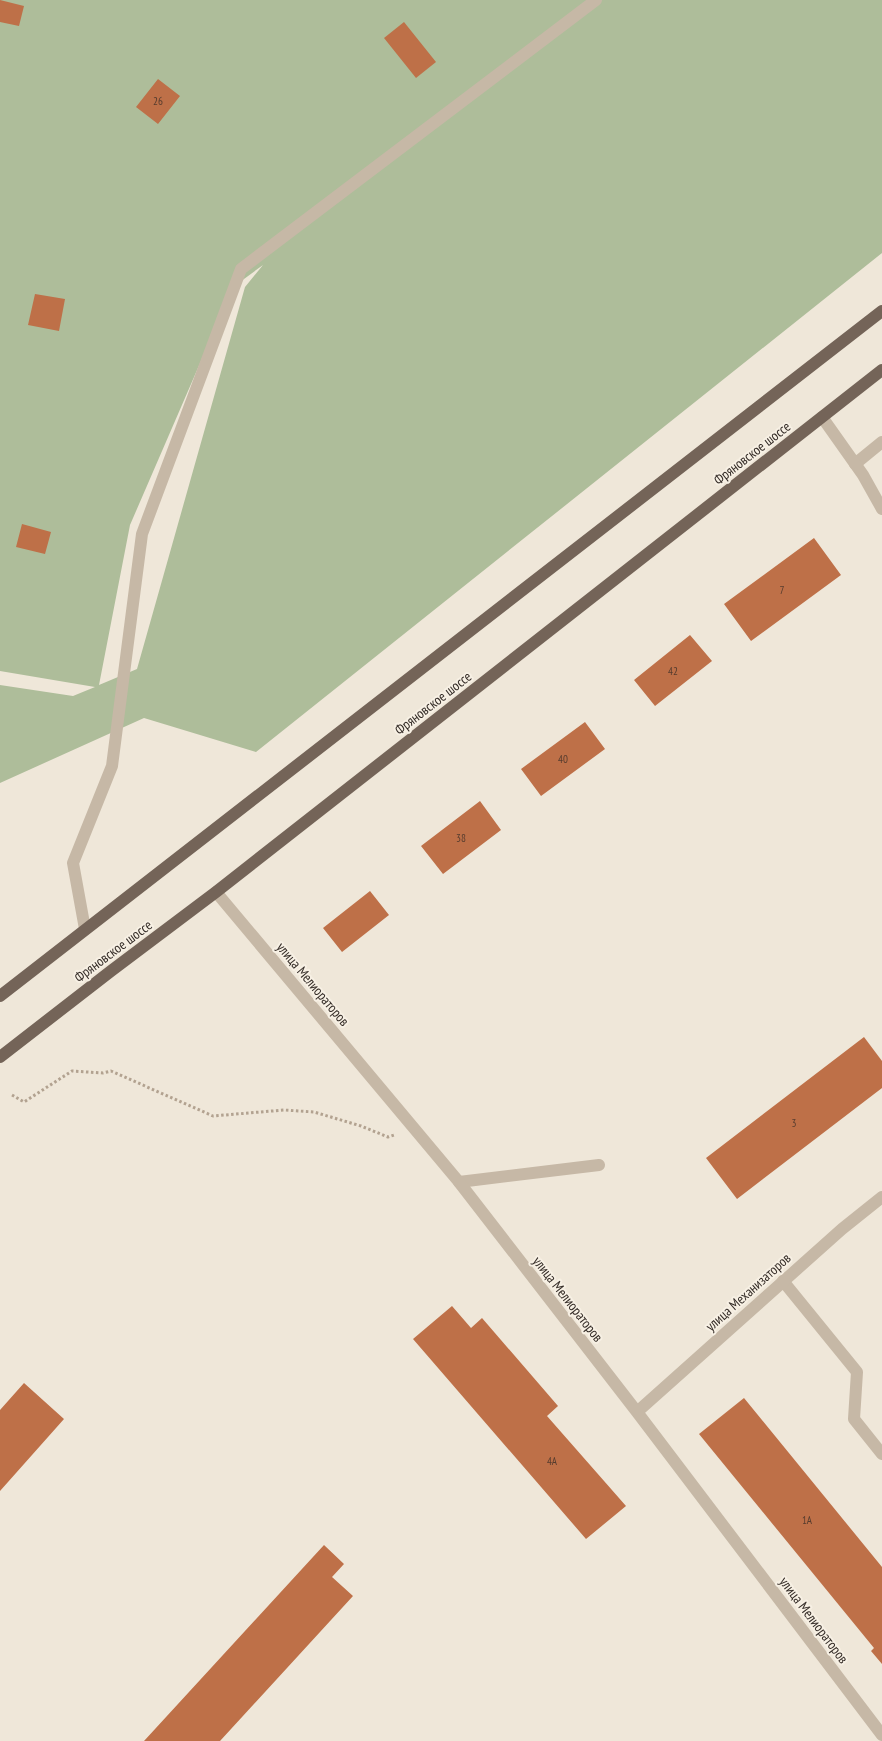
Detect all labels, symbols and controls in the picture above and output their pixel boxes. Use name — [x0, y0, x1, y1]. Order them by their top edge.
house number: 26 — [153, 94, 163, 108]
street label: Фряновское шоссе — [710, 417, 794, 489]
house number: 7 — [780, 583, 785, 597]
house number: 42 — [668, 664, 678, 678]
street label: Фряновское шоссе — [391, 667, 475, 739]
house number: 40 — [558, 752, 568, 766]
house number: 38 — [456, 831, 466, 845]
street label: Фряновское шоссе — [70, 916, 156, 986]
street label: улица Мелиораторов — [273, 938, 354, 1030]
house number: 3 — [792, 1116, 797, 1130]
street label: улица Механизаторов — [702, 1249, 795, 1335]
street label: улица Мелиораторов — [529, 1253, 607, 1346]
house number: 4А — [547, 1454, 558, 1468]
house number: 1А — [802, 1513, 813, 1527]
street label: улица Мелиораторов — [776, 1573, 853, 1667]

